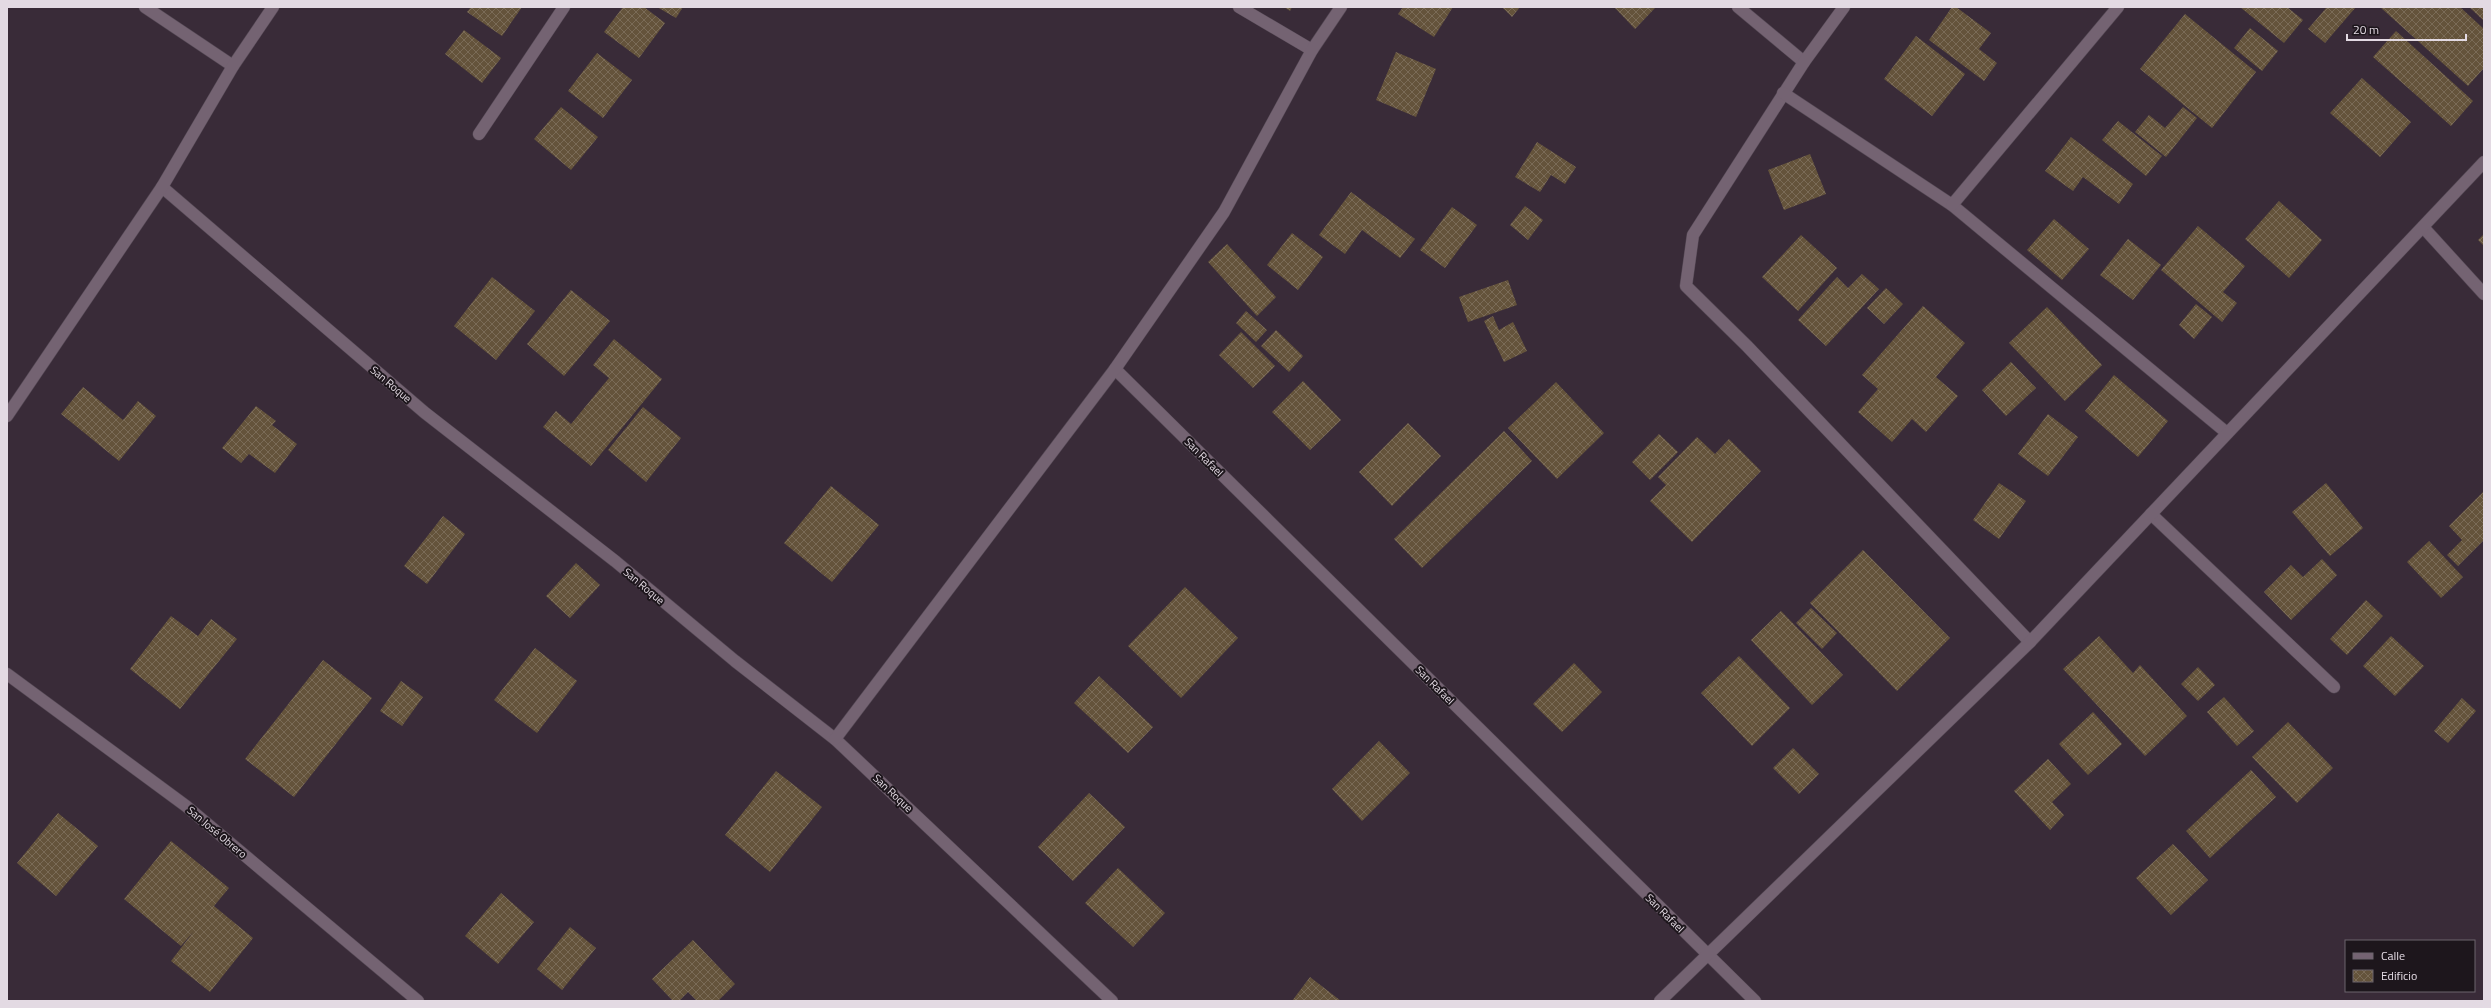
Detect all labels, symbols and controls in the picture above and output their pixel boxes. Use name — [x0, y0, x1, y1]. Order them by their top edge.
scale bar — [2347, 16, 2466, 42]
text: 20 m — [2353, 20, 2379, 39]
street label: San Roque — [367, 362, 415, 406]
street label: San Rafael — [1181, 434, 1227, 480]
street label: San Roque — [620, 564, 668, 608]
street label: San Rafael — [1412, 662, 1458, 708]
street label: San Roque — [869, 770, 917, 816]
street label: San José Obrero — [184, 802, 250, 862]
street label: San Rafael — [1642, 890, 1688, 936]
legend — [2345, 940, 2475, 992]
text: Calle — [2381, 946, 2405, 965]
text: Edificio — [2381, 966, 2417, 985]

